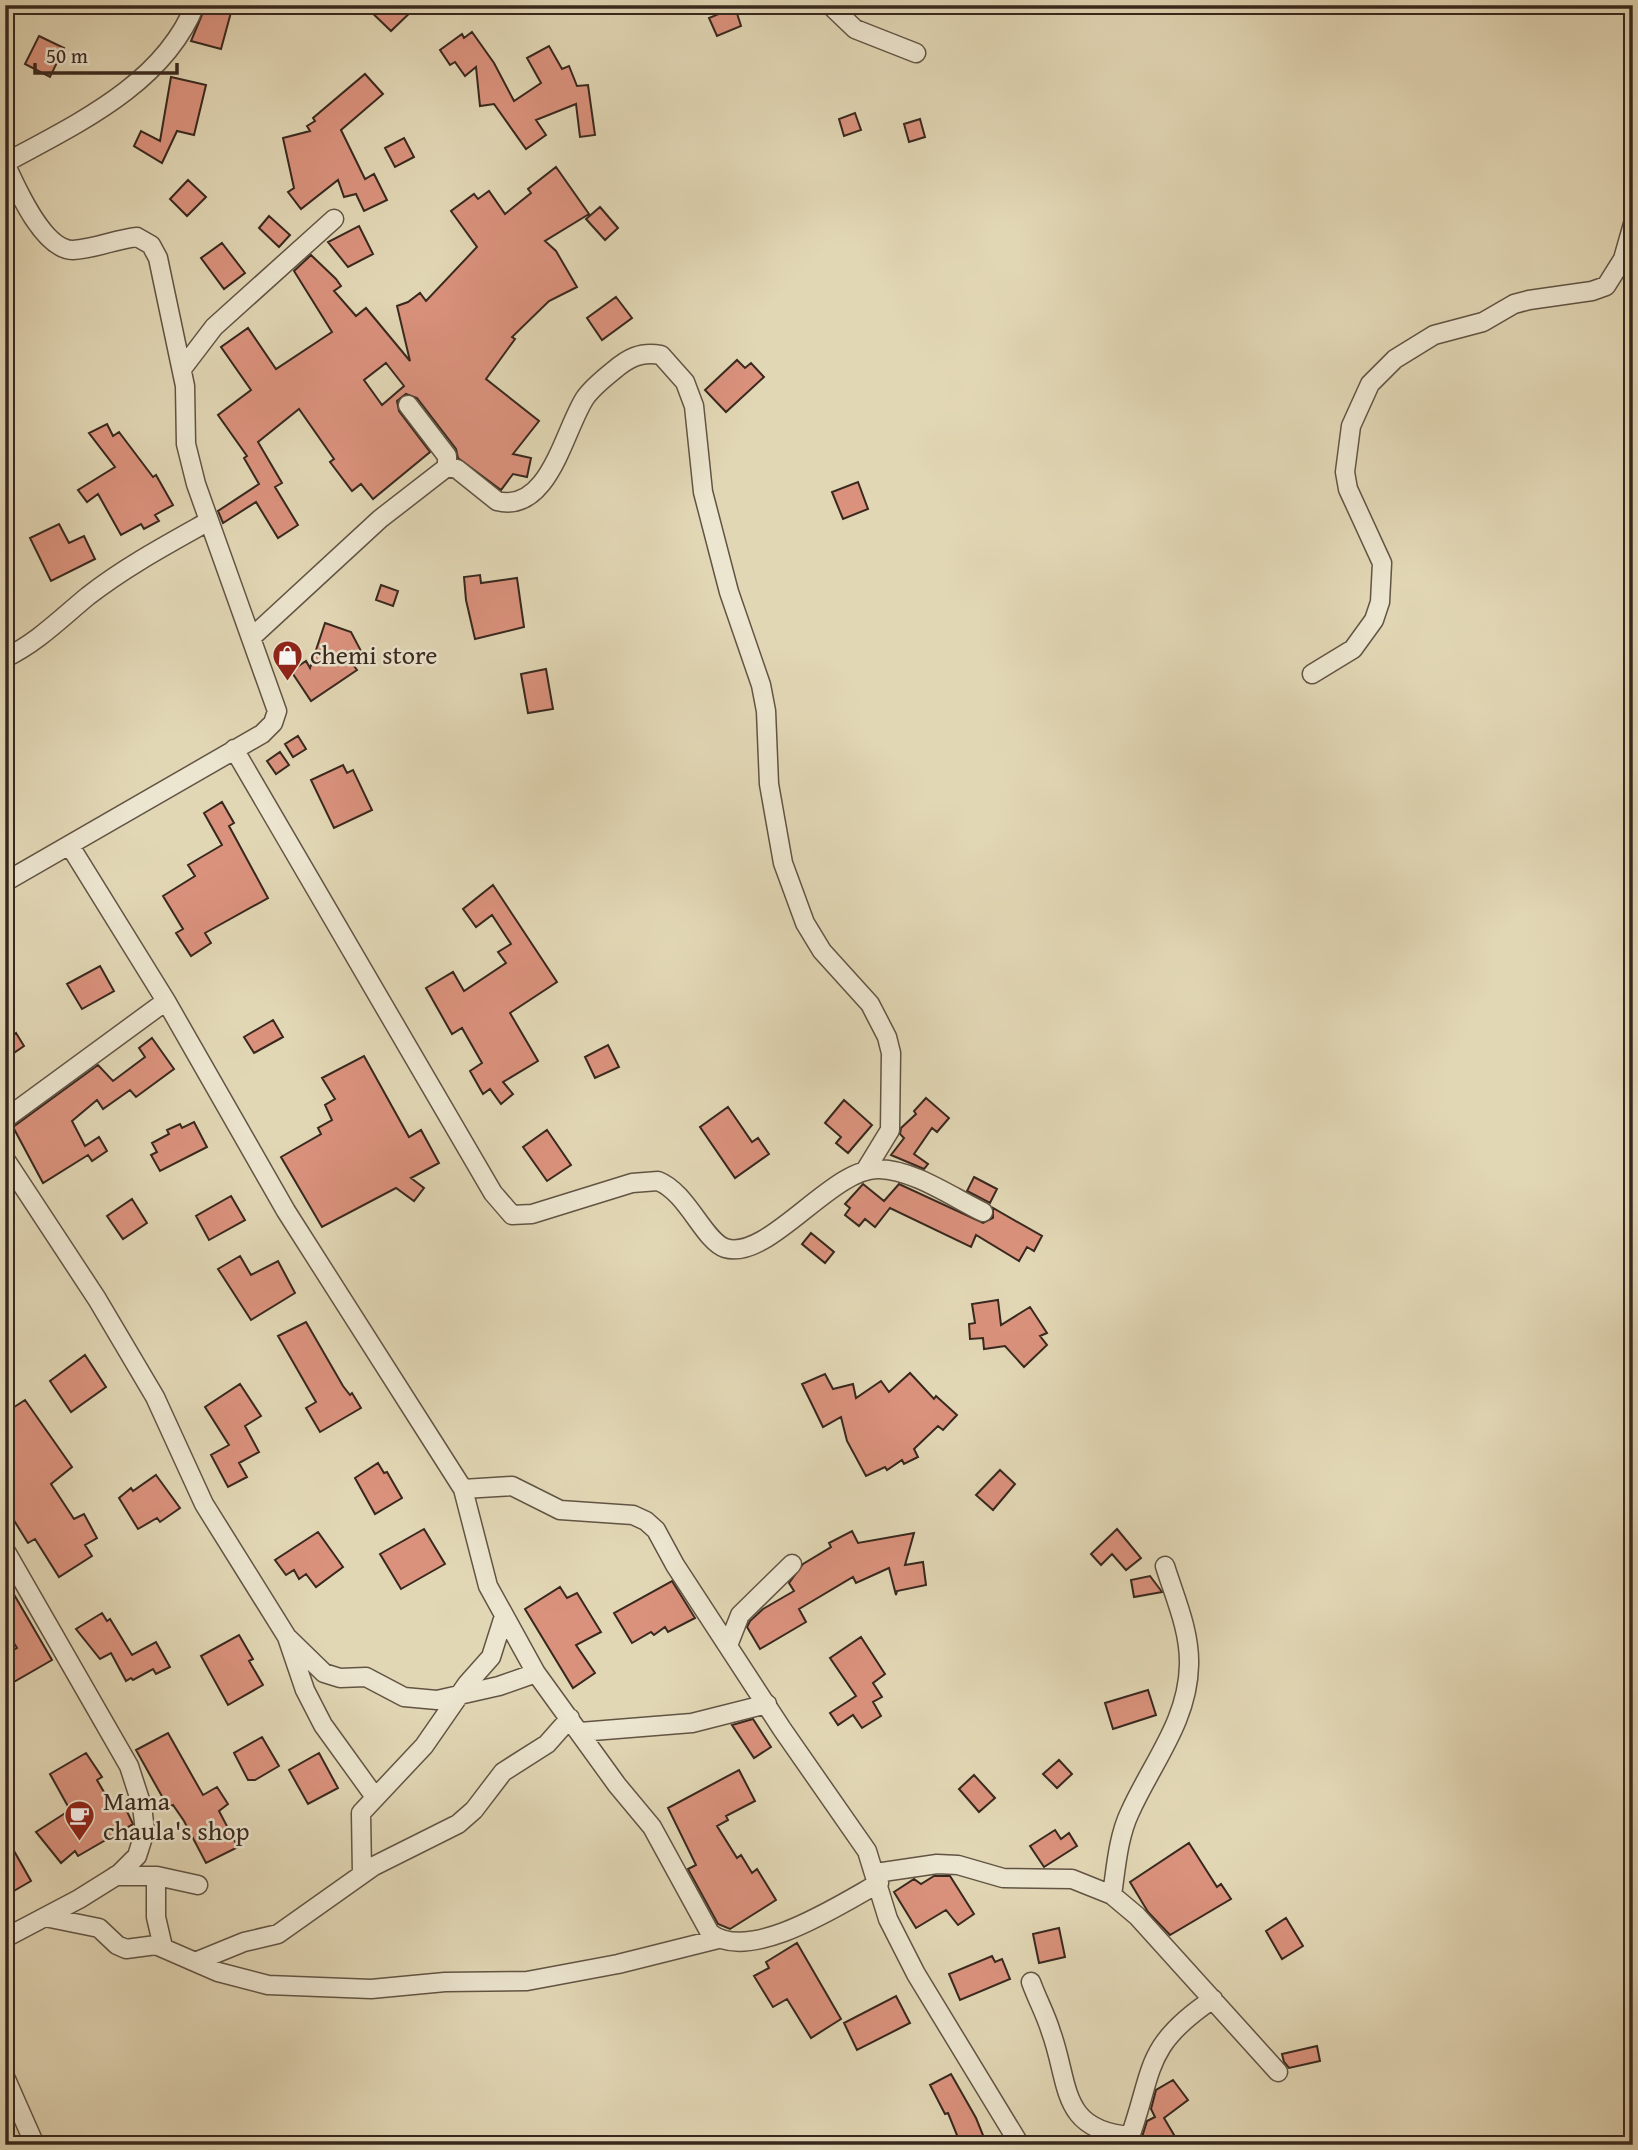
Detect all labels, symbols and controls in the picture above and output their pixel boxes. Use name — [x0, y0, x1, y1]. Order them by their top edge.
scale bar — [35, 32, 177, 76]
text: 50 m — [46, 40, 88, 71]
place label: chemi store — [310, 635, 438, 674]
shop icon: chemi store — [270, 638, 304, 682]
place label: Mama chaula's shop — [103, 1781, 250, 1850]
cafe icon: Mama chaula's shop — [63, 1799, 97, 1843]

